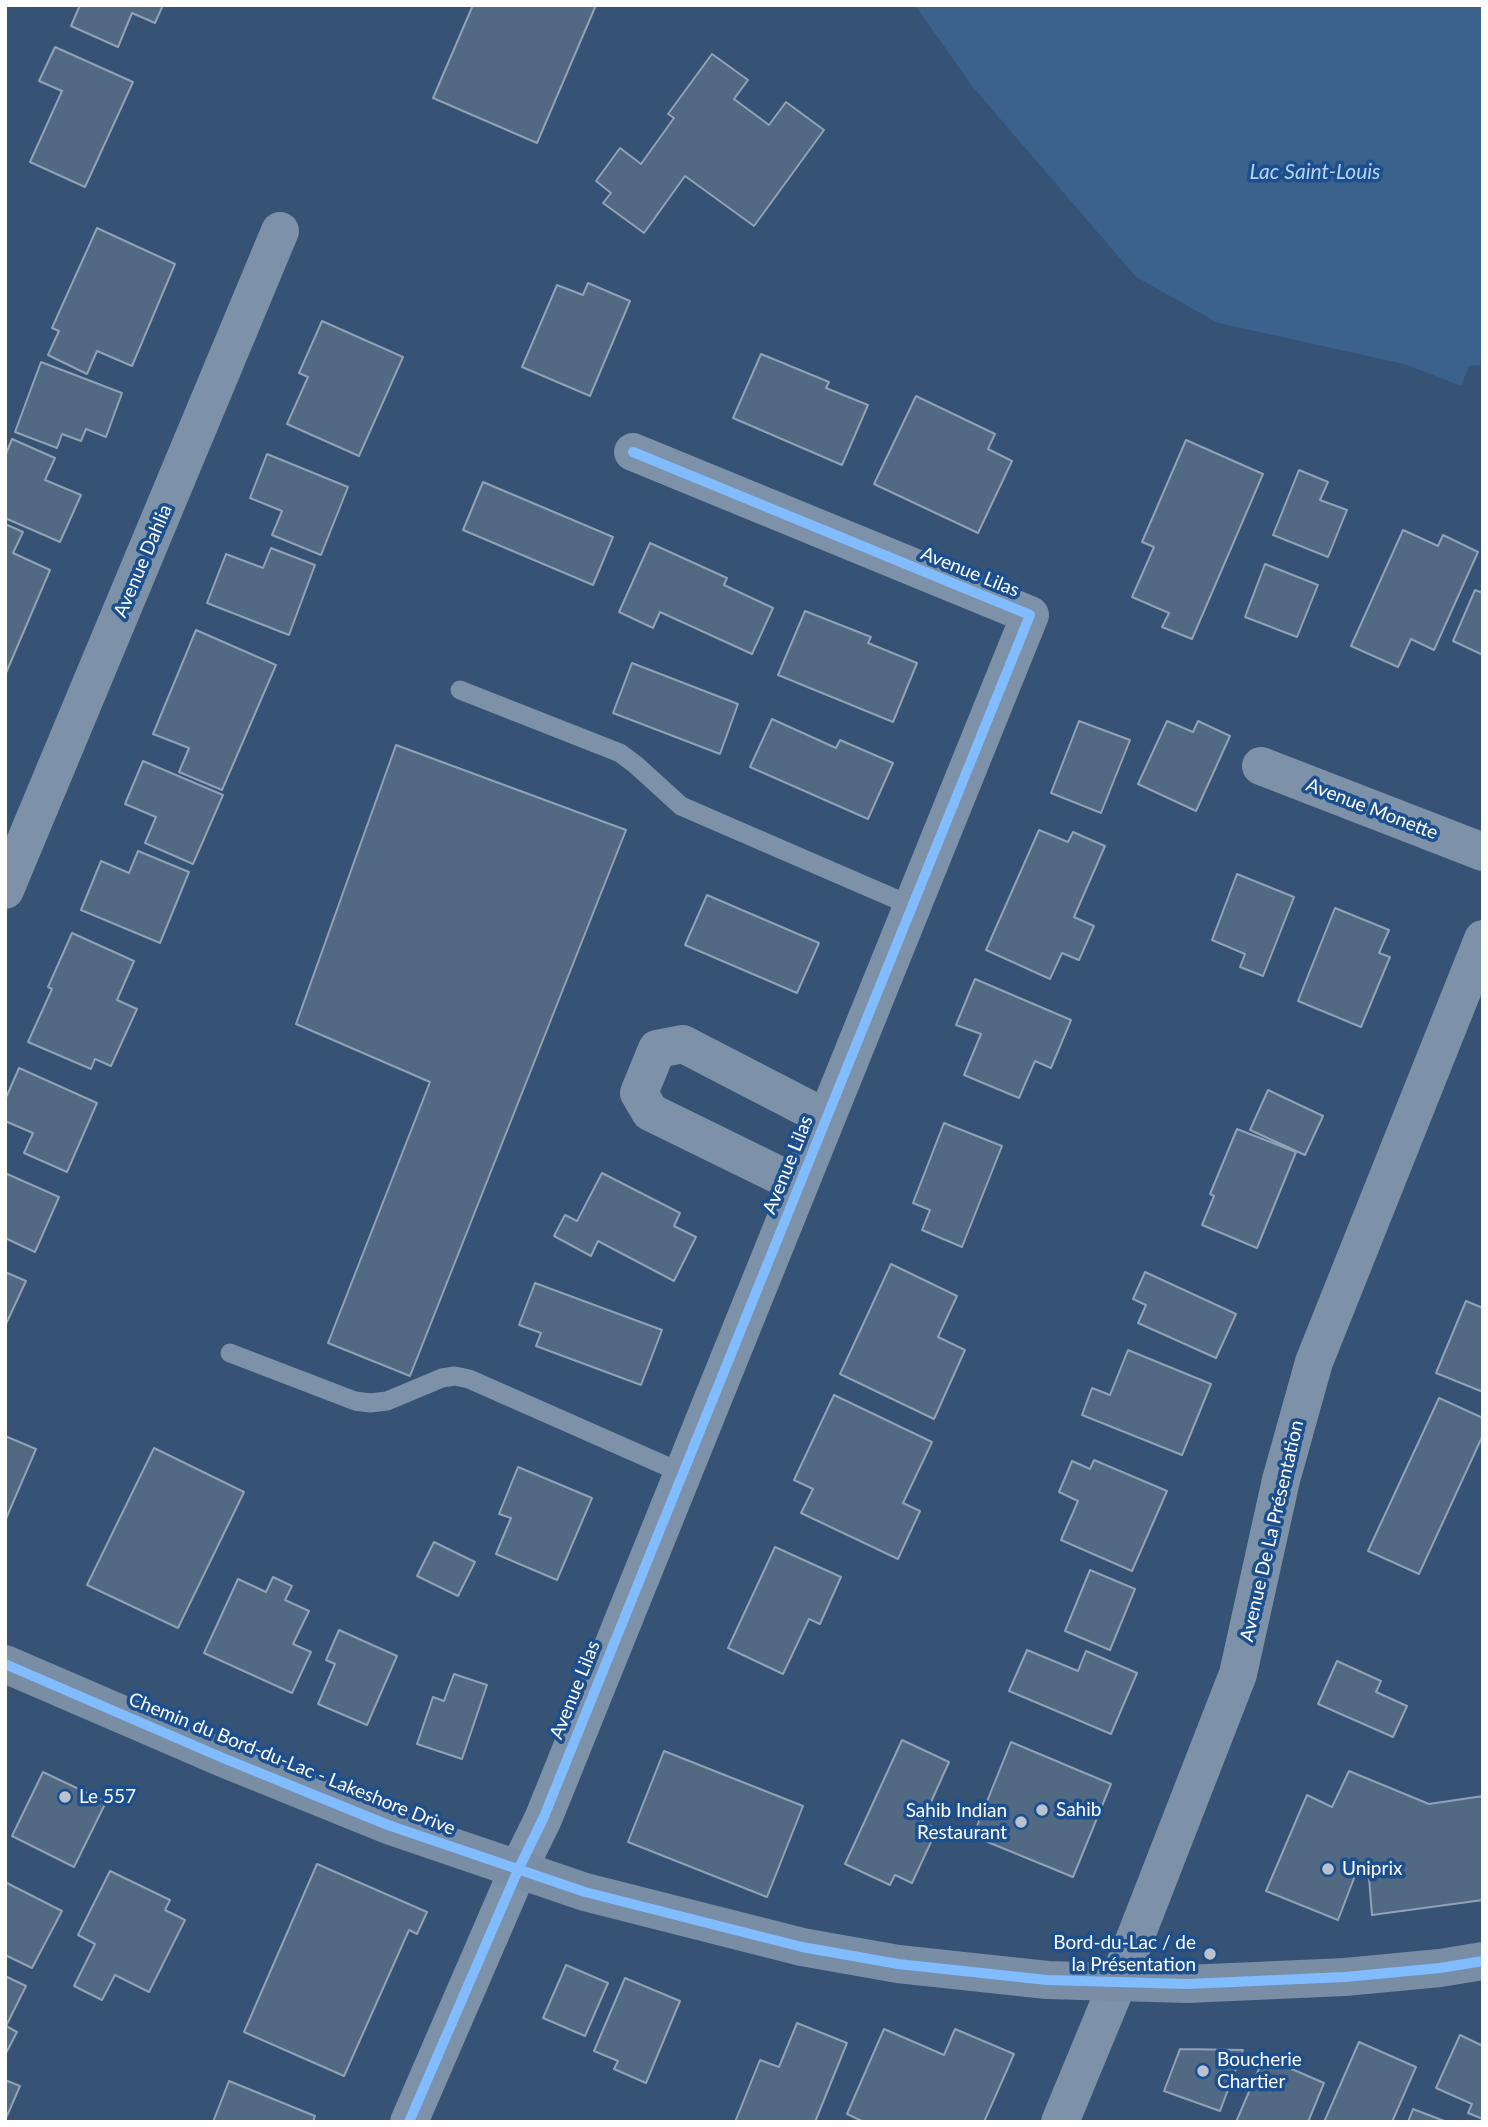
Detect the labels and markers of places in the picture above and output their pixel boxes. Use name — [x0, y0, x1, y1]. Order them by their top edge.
place label: Le 557 — [79, 1786, 136, 1808]
marker: Le 557 — [57, 1789, 73, 1805]
place label: Sahib — [1056, 1799, 1101, 1821]
place label: Sahib Indian Restaurant — [906, 1800, 1007, 1844]
marker: Sahib — [1034, 1802, 1050, 1818]
marker: Sahib Indian Restaurant — [1013, 1814, 1029, 1830]
place label: Uniprix — [1342, 1858, 1402, 1880]
marker: Uniprix — [1320, 1861, 1336, 1877]
place label: Bord-du-Lac / de la Présentation — [1053, 1932, 1196, 1976]
marker: Bord-du-Lac / de la Présentation — [1202, 1946, 1218, 1962]
place label: Boucherie Chartier — [1217, 2049, 1302, 2093]
marker: Boucherie Chartier — [1195, 2063, 1211, 2079]

